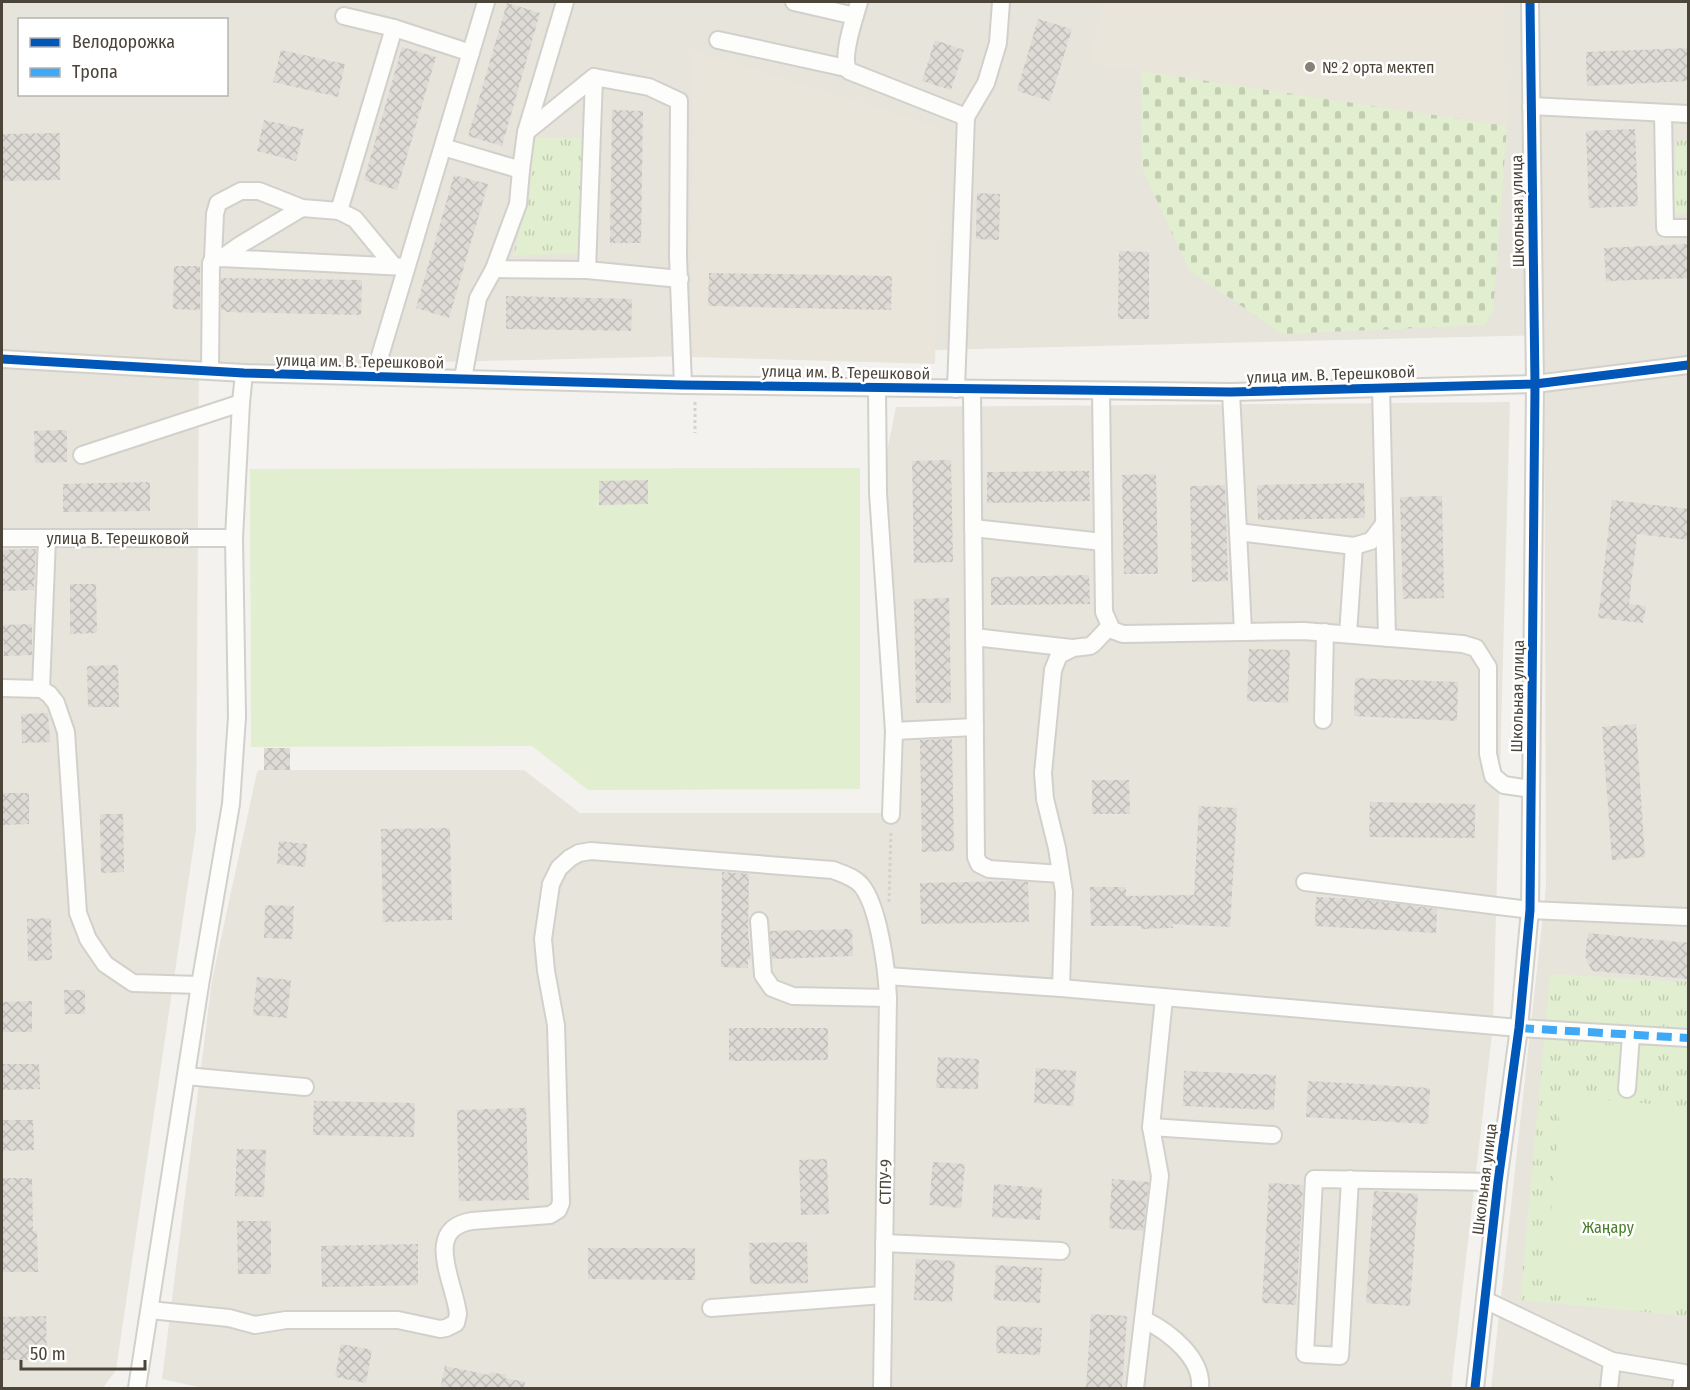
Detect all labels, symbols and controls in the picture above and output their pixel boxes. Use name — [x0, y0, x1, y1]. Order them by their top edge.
legend — [18, 18, 228, 96]
text: Велодорожка — [72, 31, 175, 53]
place label: № 2 орта мектеп — [1322, 58, 1434, 77]
marker: № 2 орта мектеп — [1303, 60, 1317, 74]
text: Тропа — [72, 61, 118, 83]
street label: Школьная улица — [1507, 154, 1528, 267]
street label: улица им. В. Терешковой — [276, 351, 444, 372]
street label: улица им. В. Терешковой — [762, 362, 930, 383]
street label: улица им. В. Терешковой — [1247, 362, 1415, 387]
street label: улица В. Терешковой — [47, 529, 189, 548]
street label: Школьная улица — [1507, 639, 1528, 752]
street label: Школьная улица — [1468, 1122, 1501, 1236]
street label: СТПУ-9 — [876, 1159, 895, 1205]
park label: Жаңару — [1582, 1218, 1635, 1237]
scale bar — [21, 1333, 146, 1371]
text: 50 m — [30, 1343, 66, 1365]

